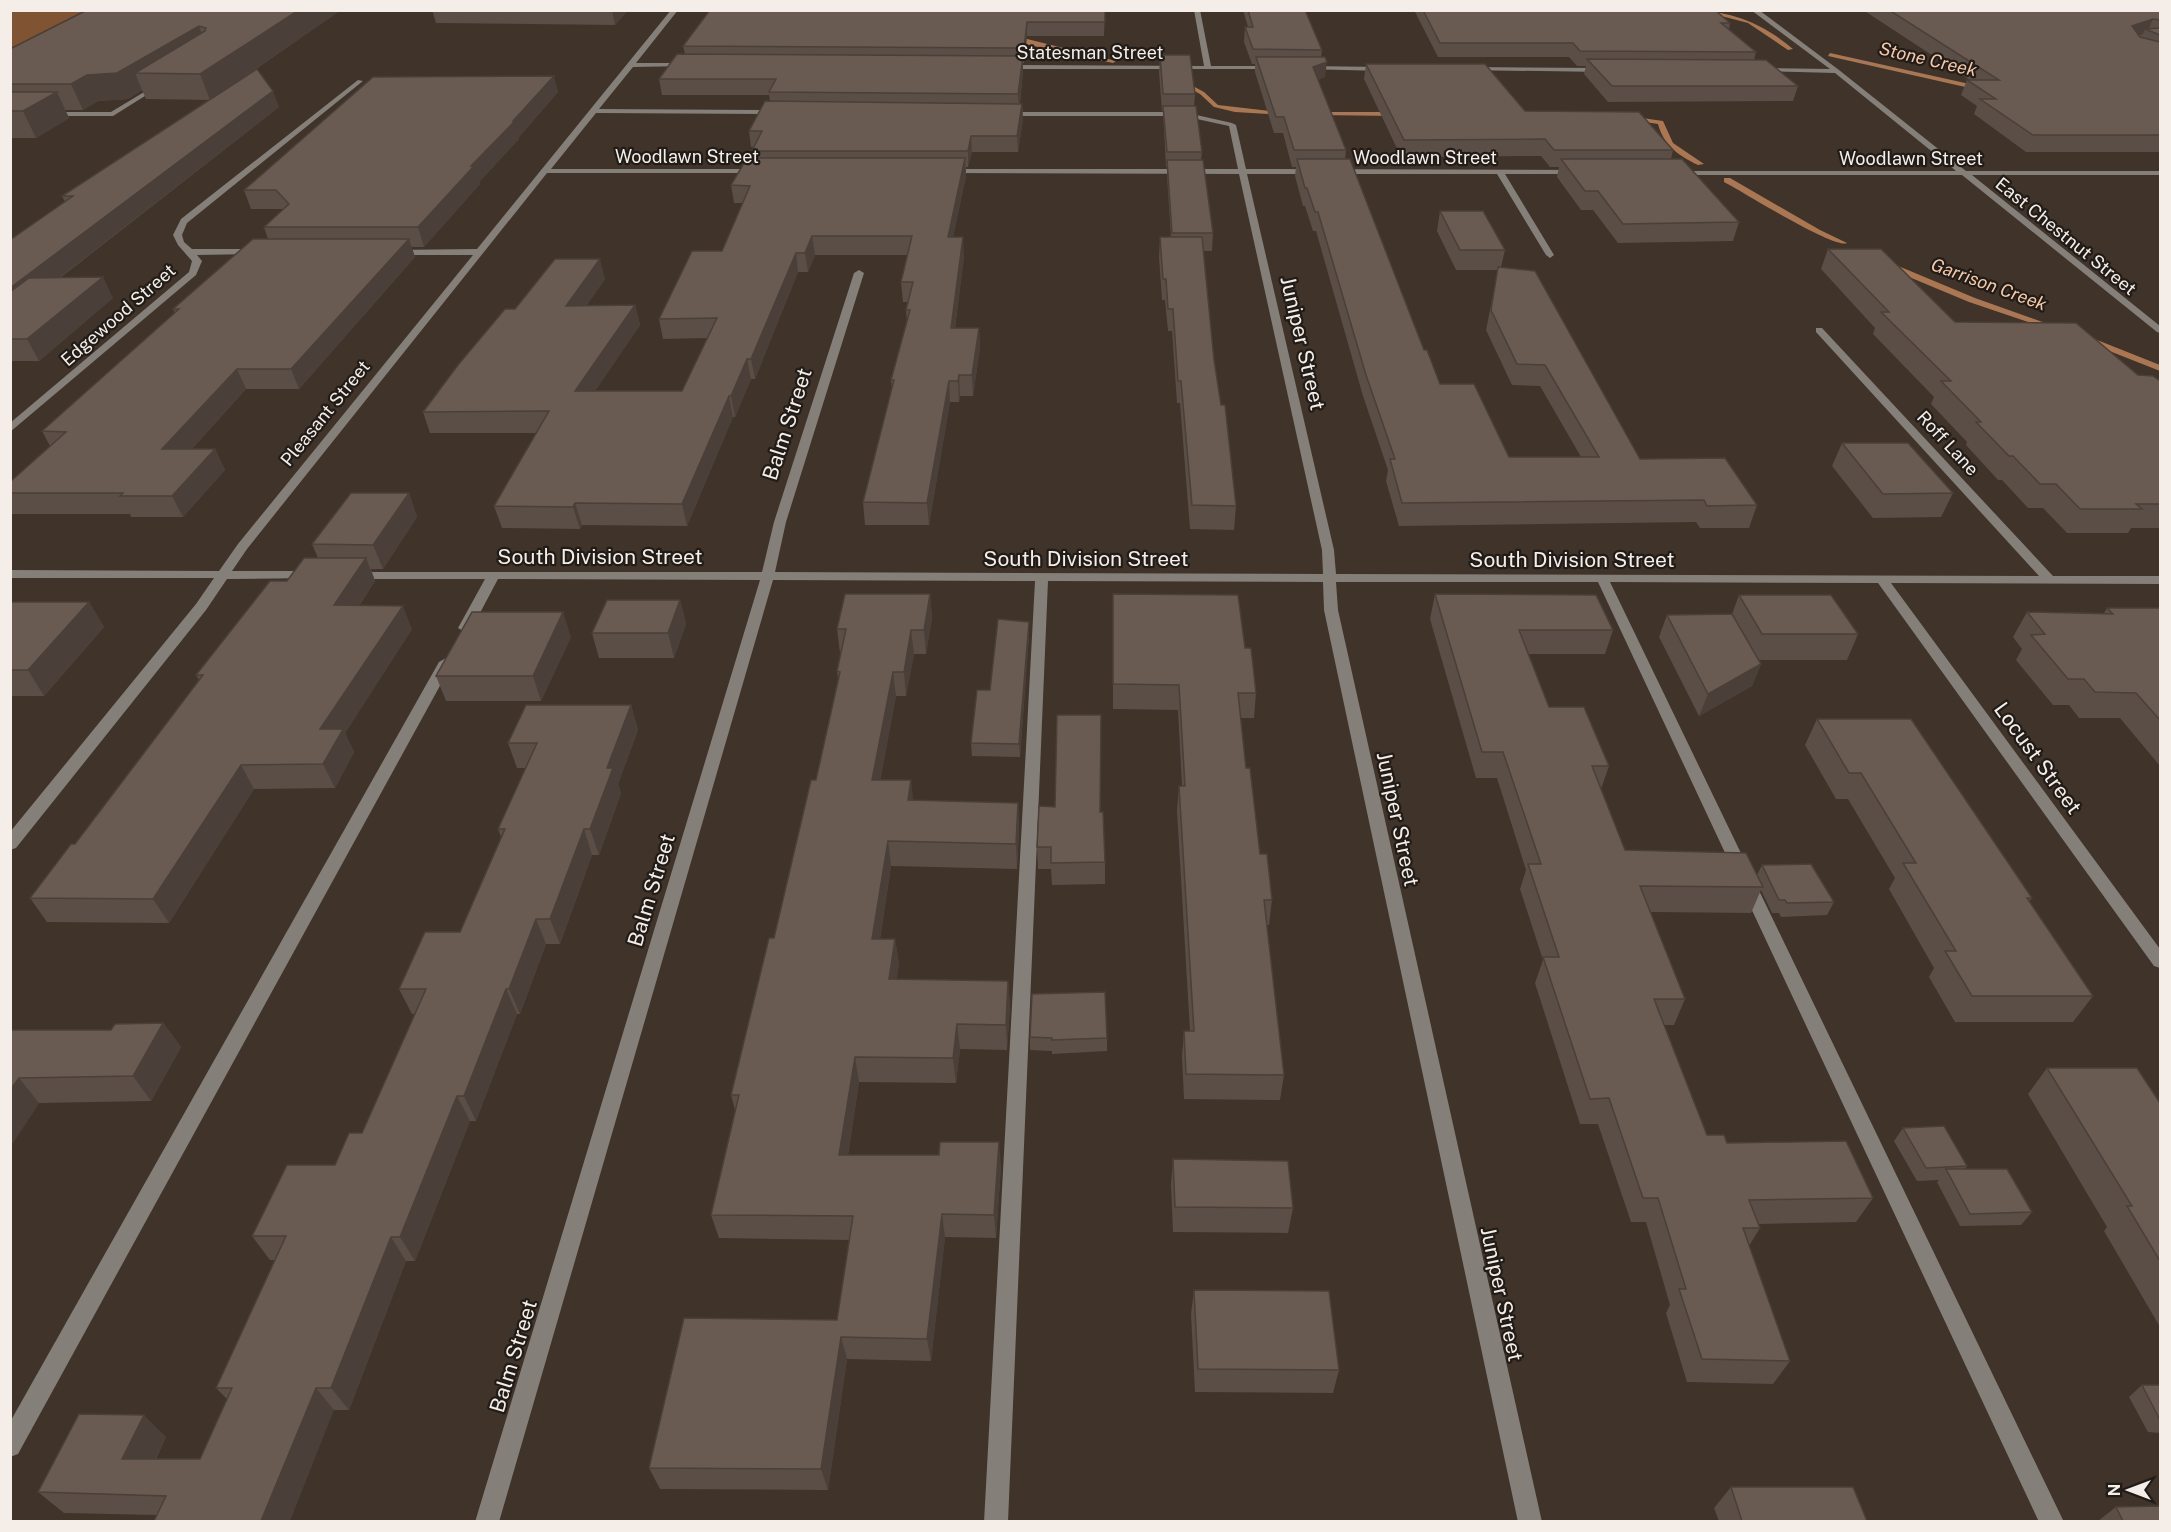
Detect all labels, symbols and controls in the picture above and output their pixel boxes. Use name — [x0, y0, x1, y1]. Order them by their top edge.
water label: Stone Creek — [1877, 38, 1979, 81]
street label: Statesman Street — [1016, 42, 1164, 63]
street label: Woodlawn Street — [615, 146, 759, 167]
street label: Woodlawn Street — [1353, 147, 1497, 168]
street label: Woodlawn Street — [1839, 148, 1983, 169]
street label: East Chestnut Street — [1991, 173, 2141, 299]
water label: Garrison Creek — [1928, 253, 2050, 315]
street label: Edgewood Street — [57, 260, 179, 370]
street label: Juniper Street — [1275, 273, 1331, 413]
street label: Pleasant Street — [276, 356, 374, 470]
street label: Balm Street — [757, 365, 817, 483]
street label: Roff Lane — [1913, 406, 1983, 480]
street label: South Division Street — [497, 544, 703, 569]
street label: South Division Street — [983, 546, 1189, 571]
street label: South Division Street — [1469, 547, 1675, 572]
street label: Locust Street — [1989, 697, 2087, 819]
street label: Juniper Street — [1372, 749, 1424, 889]
street label: Balm Street — [622, 831, 680, 949]
street label: Juniper Street — [1476, 1224, 1528, 1364]
street label: Balm Street — [484, 1297, 542, 1415]
north arrow — [2099, 1460, 2159, 1520]
text: N — [2105, 1484, 2124, 1496]

